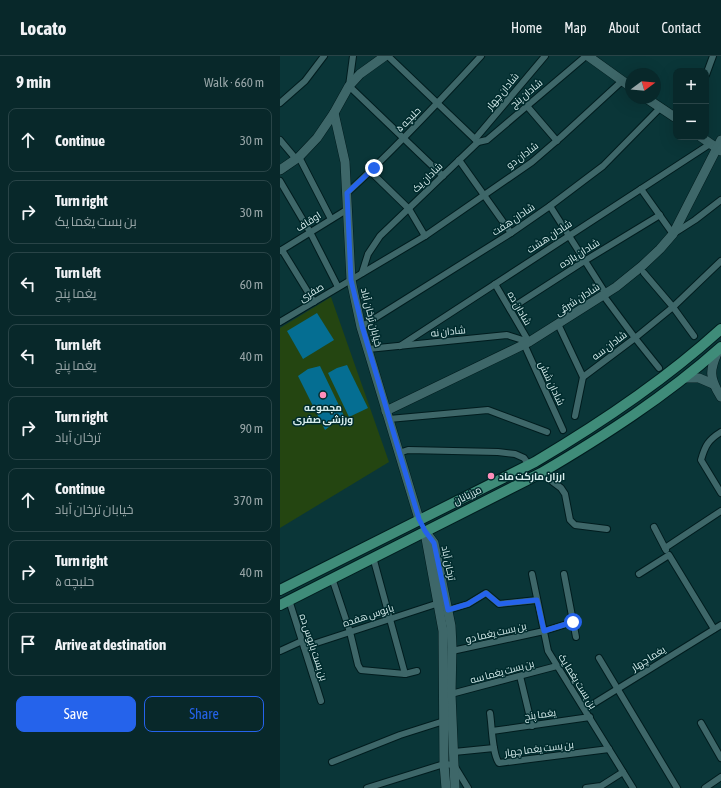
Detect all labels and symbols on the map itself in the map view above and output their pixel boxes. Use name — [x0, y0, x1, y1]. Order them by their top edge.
north arrow — [625, 68, 661, 104]
street label: شادان چهار — [483, 71, 522, 113]
street label: شادان پنج — [508, 77, 545, 111]
street label: حلبچه ۵ — [394, 105, 424, 135]
street label: شادان دو — [504, 140, 541, 172]
route end — [365, 159, 383, 177]
street label: شادان یک — [410, 160, 445, 195]
street label: شادان هفت — [490, 201, 537, 239]
street label: اوقاف — [294, 209, 323, 233]
street label: شادان هشت — [525, 218, 574, 256]
street label: شادان یازده — [557, 237, 602, 271]
street label: صفری — [297, 281, 326, 305]
street label: شادان شرقی — [553, 281, 602, 319]
street label: خیابان ترخان آباد — [358, 286, 384, 348]
street label: شادان ده — [505, 289, 534, 328]
street label: شادان نه — [430, 324, 466, 340]
street label: شادان سه — [590, 329, 630, 363]
street label: شادان شش — [536, 359, 567, 407]
marker: مجموعه ورزشی صفری — [318, 390, 328, 400]
place label: مجموعه ورزشی صفری — [293, 402, 353, 426]
marker: ارزان مارکت ماد — [486, 471, 496, 481]
place label: ارزان مارکت ماد — [499, 471, 565, 483]
street label: مرزبانان — [451, 484, 484, 508]
street label: ترخان آباد — [438, 545, 458, 582]
street label: بابوس هفده — [341, 602, 395, 630]
street label: بن بست بابوس ده — [297, 612, 330, 682]
route start — [564, 613, 582, 631]
street label: بن بست یغما دو — [465, 620, 528, 646]
street label: یغما چهار — [628, 644, 668, 674]
street label: بن بست یغما یک — [555, 652, 599, 711]
street label: بن بست یغما سه — [469, 658, 536, 686]
street label: یغما پنج — [523, 707, 557, 723]
street label: بن بست یغما چهار — [503, 739, 574, 759]

